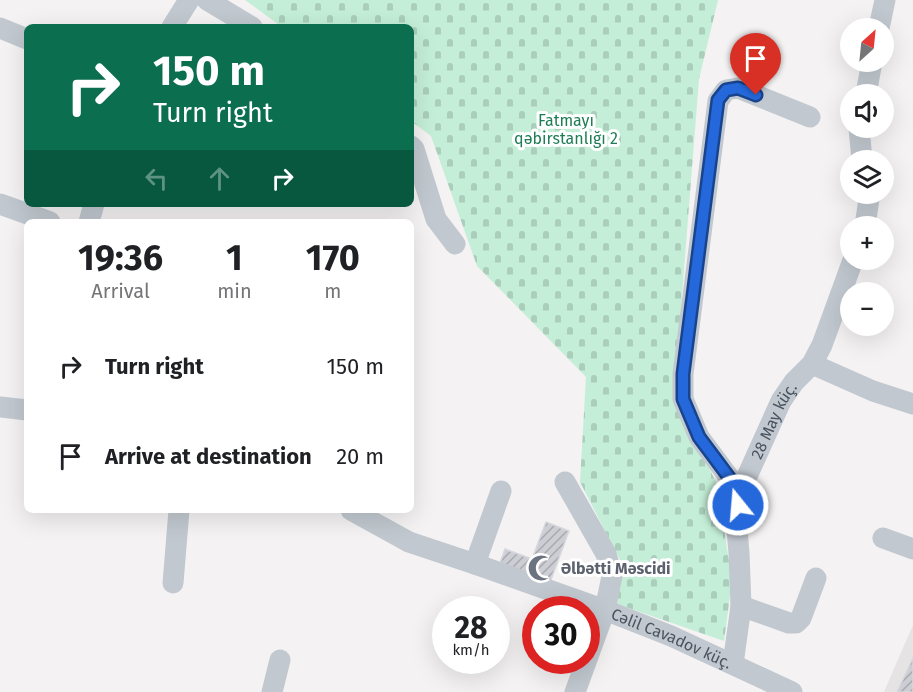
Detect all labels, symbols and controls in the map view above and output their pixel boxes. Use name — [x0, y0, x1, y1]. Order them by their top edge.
north arrow — [840, 18, 894, 72]
map controls — [840, 18, 894, 336]
pin — [730, 33, 781, 95]
icon: arrive — [739, 42, 772, 75]
text: 150 m — [153, 46, 265, 96]
icon: right — [54, 48, 132, 126]
button: sound — [840, 84, 894, 138]
text: Turn right — [153, 97, 273, 129]
park label: Fatmayı qəbirstanlığı 2 — [514, 111, 618, 148]
button: layers — [840, 150, 894, 204]
icon: left — [140, 162, 173, 195]
icon: ahead — [203, 162, 236, 195]
icon: right — [266, 162, 299, 195]
button: + — [840, 216, 894, 270]
text: 19:36 — [78, 236, 163, 280]
text: 1 — [226, 236, 243, 280]
text: 170 — [306, 236, 360, 280]
text: Arrival — [91, 279, 150, 303]
text: min — [217, 279, 252, 303]
text: m — [324, 279, 341, 303]
button: − — [840, 282, 894, 336]
icon: right — [54, 350, 87, 383]
text: Turn right — [105, 353, 204, 380]
text: 150 m — [326, 353, 384, 380]
street label: 28 May küç. — [747, 378, 801, 462]
icon: arrive — [54, 440, 87, 473]
text: Arrive at destination — [105, 443, 312, 470]
text: 20 m — [336, 443, 384, 470]
position arrow — [706, 473, 770, 537]
mosque icon: Əlbətti Məscidi — [526, 553, 556, 583]
place label: Əlbətti Məscidi — [561, 559, 671, 578]
speed limit sign: 30 — [522, 596, 600, 674]
street label: Cəlil Cavadov küç. — [609, 604, 735, 672]
text: 28 — [455, 610, 487, 646]
text: km/h — [452, 641, 490, 659]

